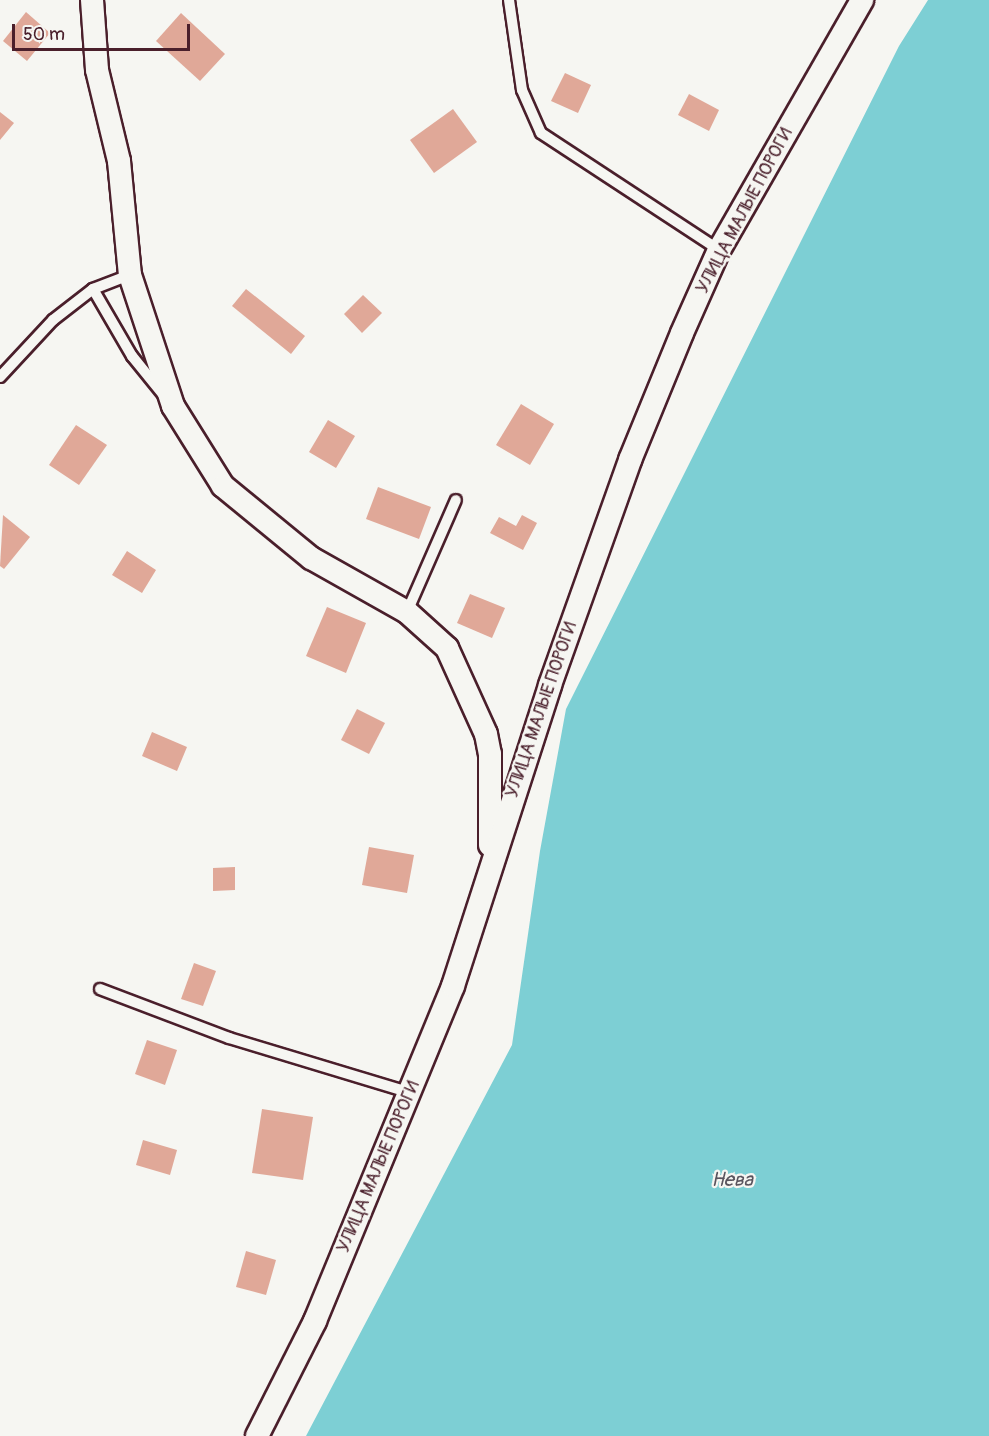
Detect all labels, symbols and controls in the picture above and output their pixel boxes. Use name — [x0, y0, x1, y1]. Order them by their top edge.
scale bar — [15, 12, 194, 50]
text: 50 m — [23, 23, 65, 46]
street label: УЛИЦА МАЛЫЕ ПОРОГИ — [692, 124, 798, 298]
street label: УЛИЦА МАЛЫЕ ПОРОГИ — [502, 619, 582, 801]
street label: УЛИЦА МАЛЫЕ ПОРОГИ — [333, 1078, 425, 1256]
water label: Нева — [711, 1167, 753, 1191]

